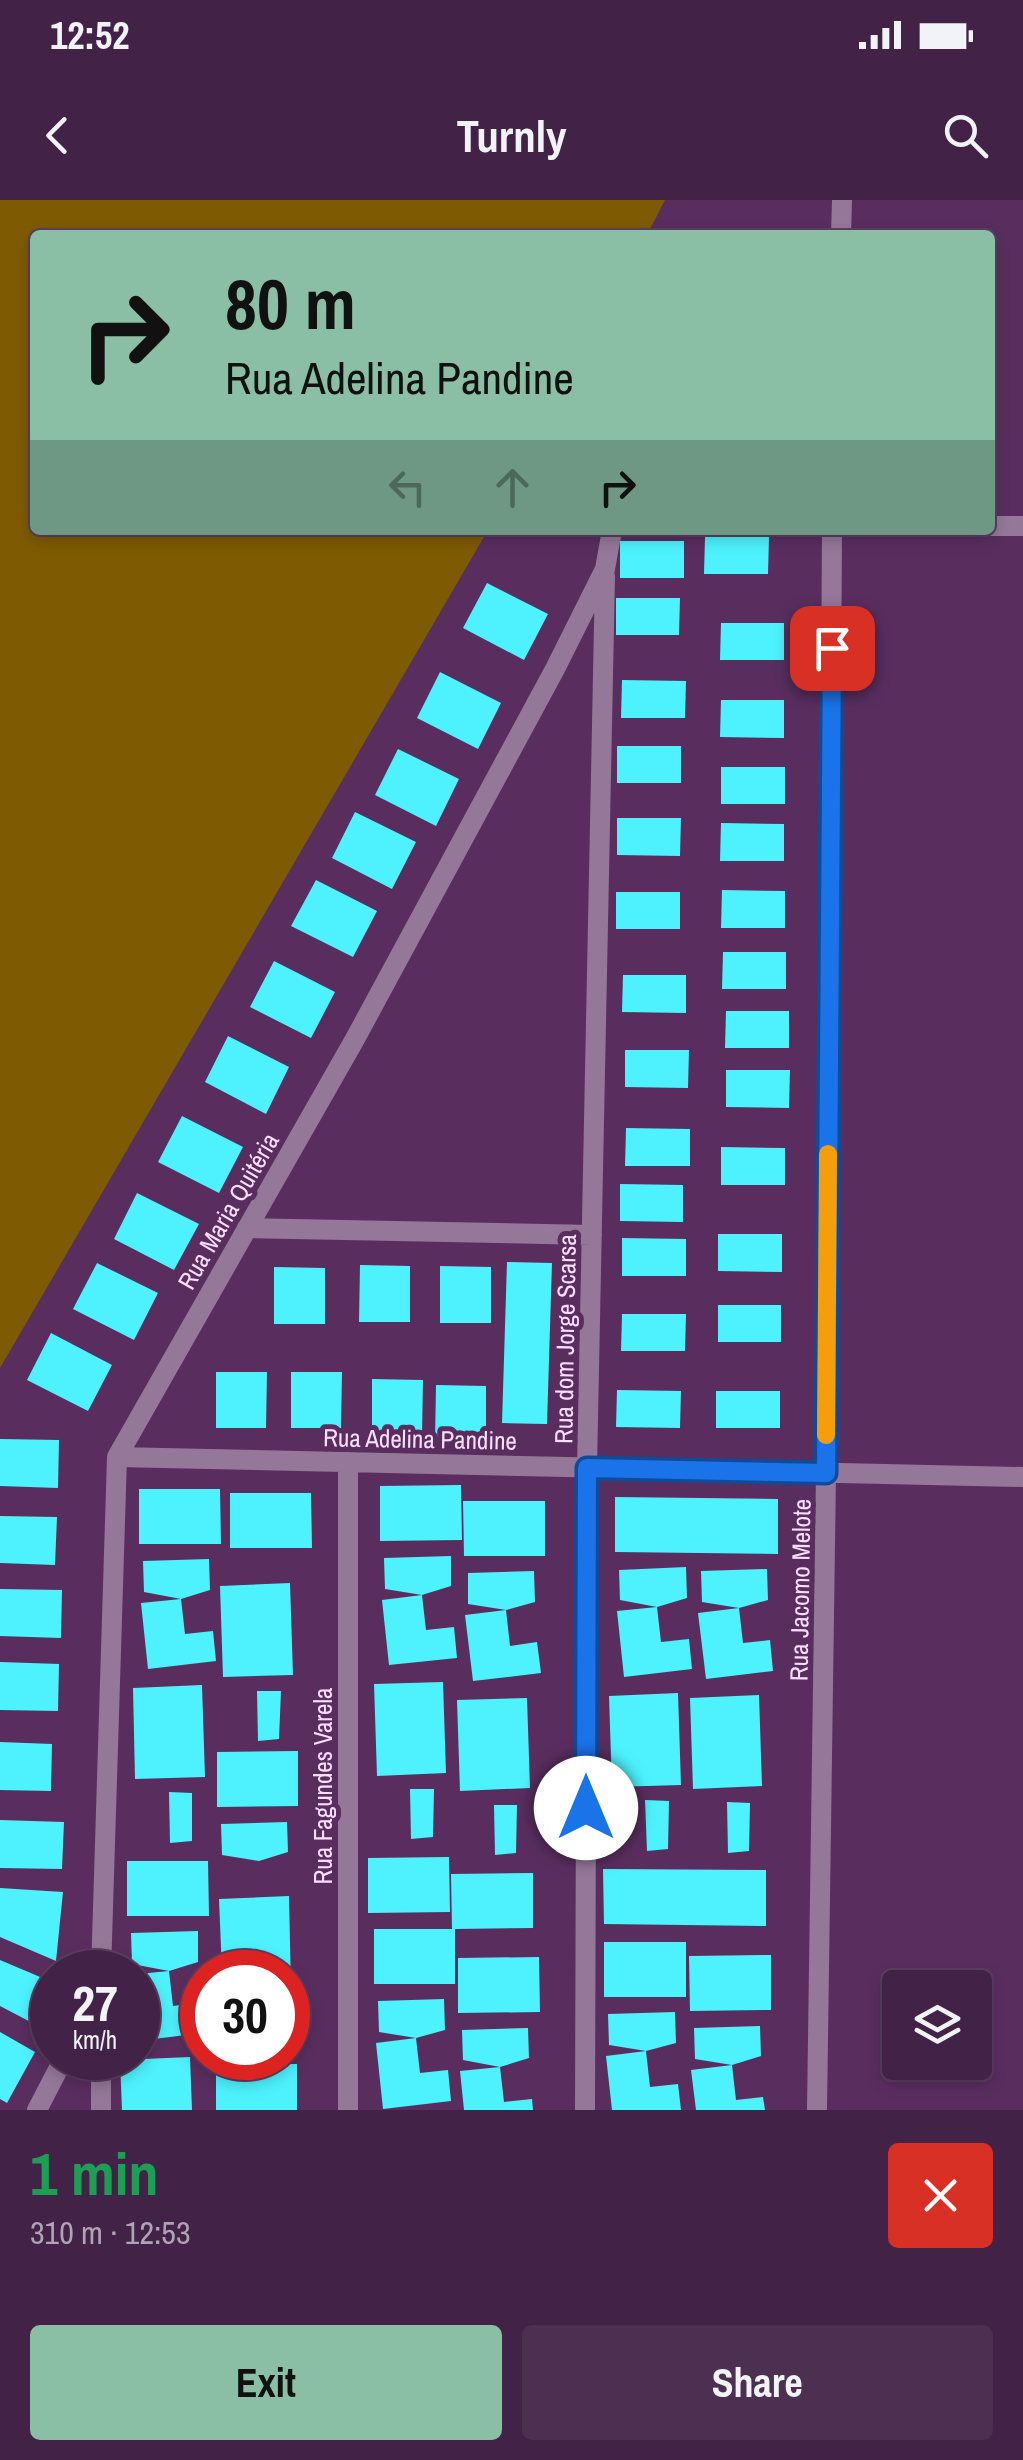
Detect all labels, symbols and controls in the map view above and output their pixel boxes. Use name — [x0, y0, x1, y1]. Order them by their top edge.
text: 12:52 — [50, 10, 130, 61]
text: Turnly — [456, 105, 567, 166]
icon: back — [30, 108, 85, 163]
icon: search — [938, 108, 993, 163]
text: 80 m — [225, 257, 356, 351]
icon: right — [60, 270, 190, 400]
text: Rua Adelina Pandine — [225, 347, 574, 408]
icon: left — [380, 460, 435, 515]
icon: ahead — [485, 460, 540, 515]
icon: right — [590, 460, 645, 515]
pin — [790, 606, 875, 691]
icon: arrive — [805, 621, 860, 676]
street label: Rua Maria Quitéria — [169, 1126, 287, 1295]
street label: Rua dom Jorge Scarsa — [546, 1233, 584, 1444]
street label: Rua Adelina Pandine — [323, 1420, 517, 1458]
street label: Rua Jacomo Melote — [781, 1499, 819, 1681]
street label: Rua Fagundes Varela — [306, 1687, 340, 1884]
position arrow — [534, 1756, 638, 1860]
speed limit sign: 30 — [180, 1950, 310, 2080]
text: 27 — [72, 1969, 118, 2037]
map controls — [882, 1970, 992, 2080]
button: layers — [882, 1970, 992, 2080]
text: km/h — [73, 2023, 117, 2057]
text: 1 min — [30, 2133, 159, 2214]
button: close — [888, 2143, 993, 2248]
text: 310 m · 12:53 — [30, 2211, 190, 2254]
button: Exit — [30, 2325, 502, 2440]
button: Share — [522, 2325, 993, 2440]

